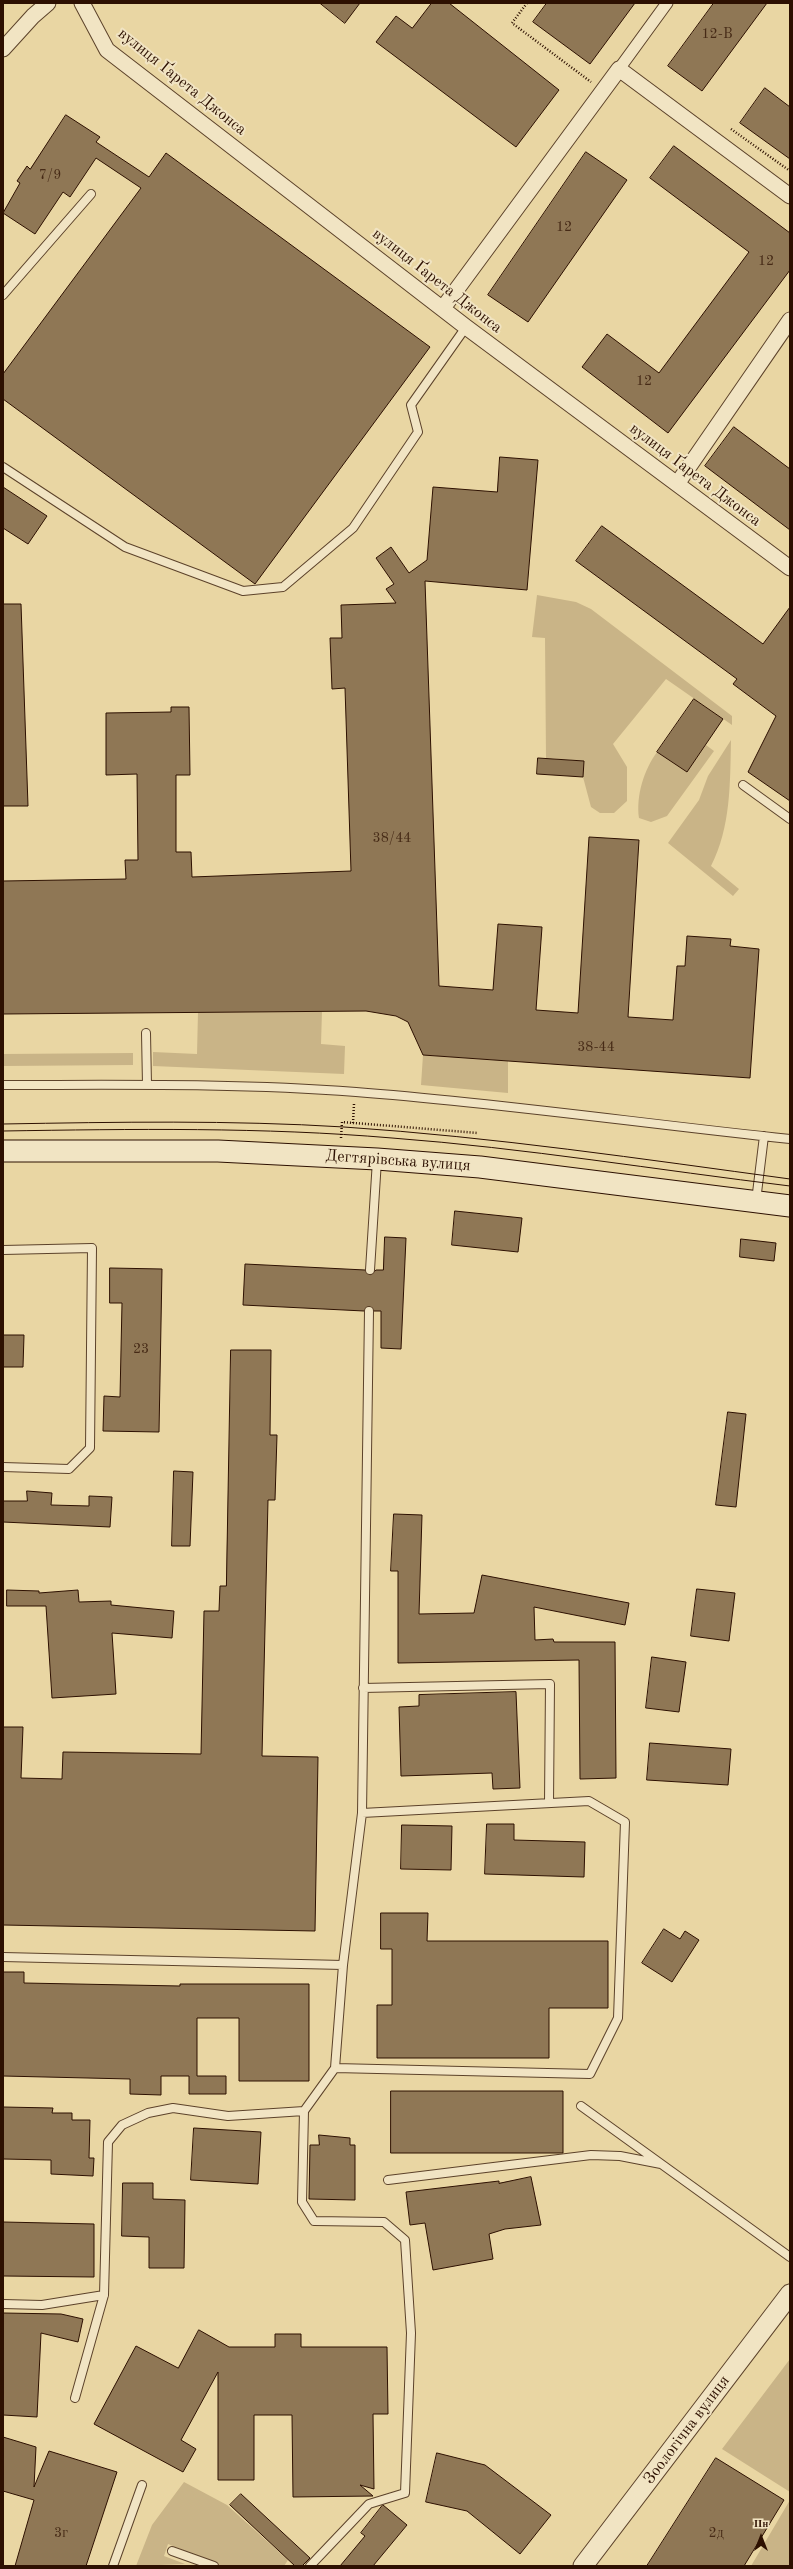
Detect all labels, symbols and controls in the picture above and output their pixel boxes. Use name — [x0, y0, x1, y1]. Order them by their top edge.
street label: вулиця Ґарета Джонса — [114, 24, 250, 140]
house number: 12-В — [701, 26, 733, 42]
house number: 7/9 — [39, 167, 61, 183]
house number: 12 — [556, 219, 572, 235]
street label: вулиця Ґарета Джонса — [368, 224, 506, 338]
house number: 12 — [758, 253, 774, 269]
house number: 12 — [636, 373, 652, 389]
street label: вулиця Ґарета Джонса — [625, 419, 765, 531]
house number: 38/44 — [373, 830, 411, 846]
house number: 38-44 — [577, 1039, 615, 1055]
street label: Дегтярівська вулиця — [325, 1146, 471, 1176]
house number: 23 — [133, 1341, 149, 1357]
street label: Зоологічна вулиця — [640, 2372, 734, 2488]
north arrow — [741, 2517, 781, 2557]
text: Пн — [753, 2519, 769, 2530]
house number: 3г — [54, 2525, 68, 2541]
house number: 2д — [709, 2525, 723, 2541]

